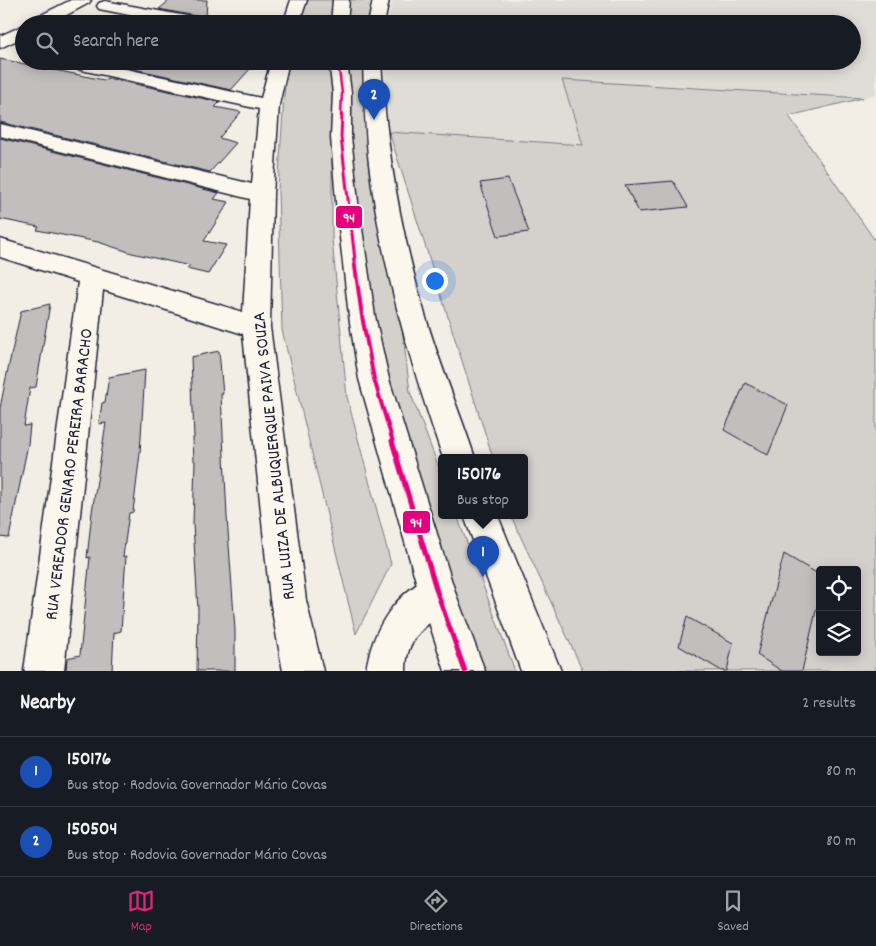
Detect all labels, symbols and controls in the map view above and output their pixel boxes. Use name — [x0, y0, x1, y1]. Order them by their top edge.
search box — [15, 15, 861, 70]
icon: search — [33, 29, 61, 57]
text: Search here — [73, 29, 159, 56]
pin: 2 — [358, 79, 390, 120]
line badge: 94 — [335, 205, 363, 229]
text: 94 — [343, 209, 355, 229]
your location — [422, 268, 448, 294]
street label: RUA LUIZA DE ALBUQUERQUE PAIVA SOUZA — [248, 310, 303, 601]
street label: RUA VEREADOR GENARO PEREIRA BARACHO — [40, 327, 101, 622]
popup — [438, 454, 528, 519]
text: 150176 — [457, 462, 501, 489]
text: Bus stop — [457, 489, 509, 512]
line badge: 94 — [402, 510, 431, 534]
text: 94 — [410, 514, 422, 534]
pin: 1 — [467, 536, 499, 577]
map controls — [816, 566, 861, 656]
button: locate — [816, 566, 861, 611]
button: layers — [816, 611, 861, 656]
text: Nearby — [20, 689, 75, 719]
text: 2 results — [802, 692, 856, 715]
text: 150176 — [67, 747, 111, 774]
text: 1 — [34, 760, 38, 783]
text: 80 m — [826, 760, 856, 783]
text: Bus stop · Rodovia Governador Mário Covas — [67, 774, 327, 797]
text: 150504 — [67, 817, 117, 844]
text: 2 — [33, 830, 40, 853]
text: 80 m — [826, 830, 856, 853]
text: Bus stop · Rodovia Governador Mário Covas — [67, 844, 327, 867]
tab: Map — [127, 887, 155, 937]
tab: Directions — [410, 887, 463, 937]
tab: Saved — [717, 887, 749, 937]

